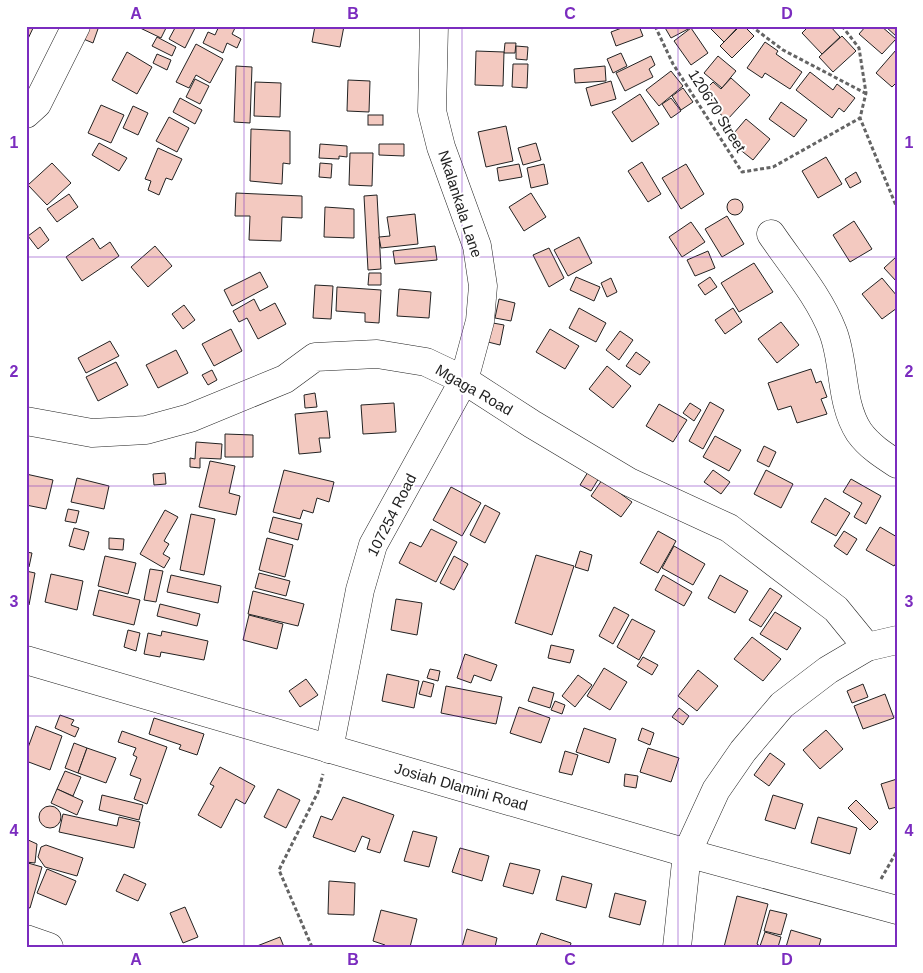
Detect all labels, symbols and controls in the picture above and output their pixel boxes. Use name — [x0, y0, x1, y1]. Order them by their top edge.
text: A — [130, 5, 142, 22]
text: B — [347, 5, 359, 22]
text: C — [564, 5, 576, 22]
text: D — [781, 5, 793, 22]
street label: 120670 Street — [685, 66, 750, 156]
text: 1 — [10, 134, 19, 151]
text: 1 — [905, 134, 914, 151]
street label: Nkalankala Lane — [435, 148, 486, 260]
street label: Mgaga Road — [433, 361, 516, 418]
text: 2 — [10, 363, 19, 380]
text: 2 — [905, 363, 914, 380]
street label: 107254 Road — [364, 471, 420, 559]
text: 3 — [10, 593, 19, 610]
text: 3 — [905, 593, 914, 610]
street label: Josiah Dlamini Road — [393, 759, 530, 814]
text: 4 — [10, 822, 19, 839]
text: 4 — [905, 822, 914, 839]
text: A — [130, 951, 142, 968]
text: B — [347, 951, 359, 968]
text: C — [564, 951, 576, 968]
text: D — [781, 951, 793, 968]

